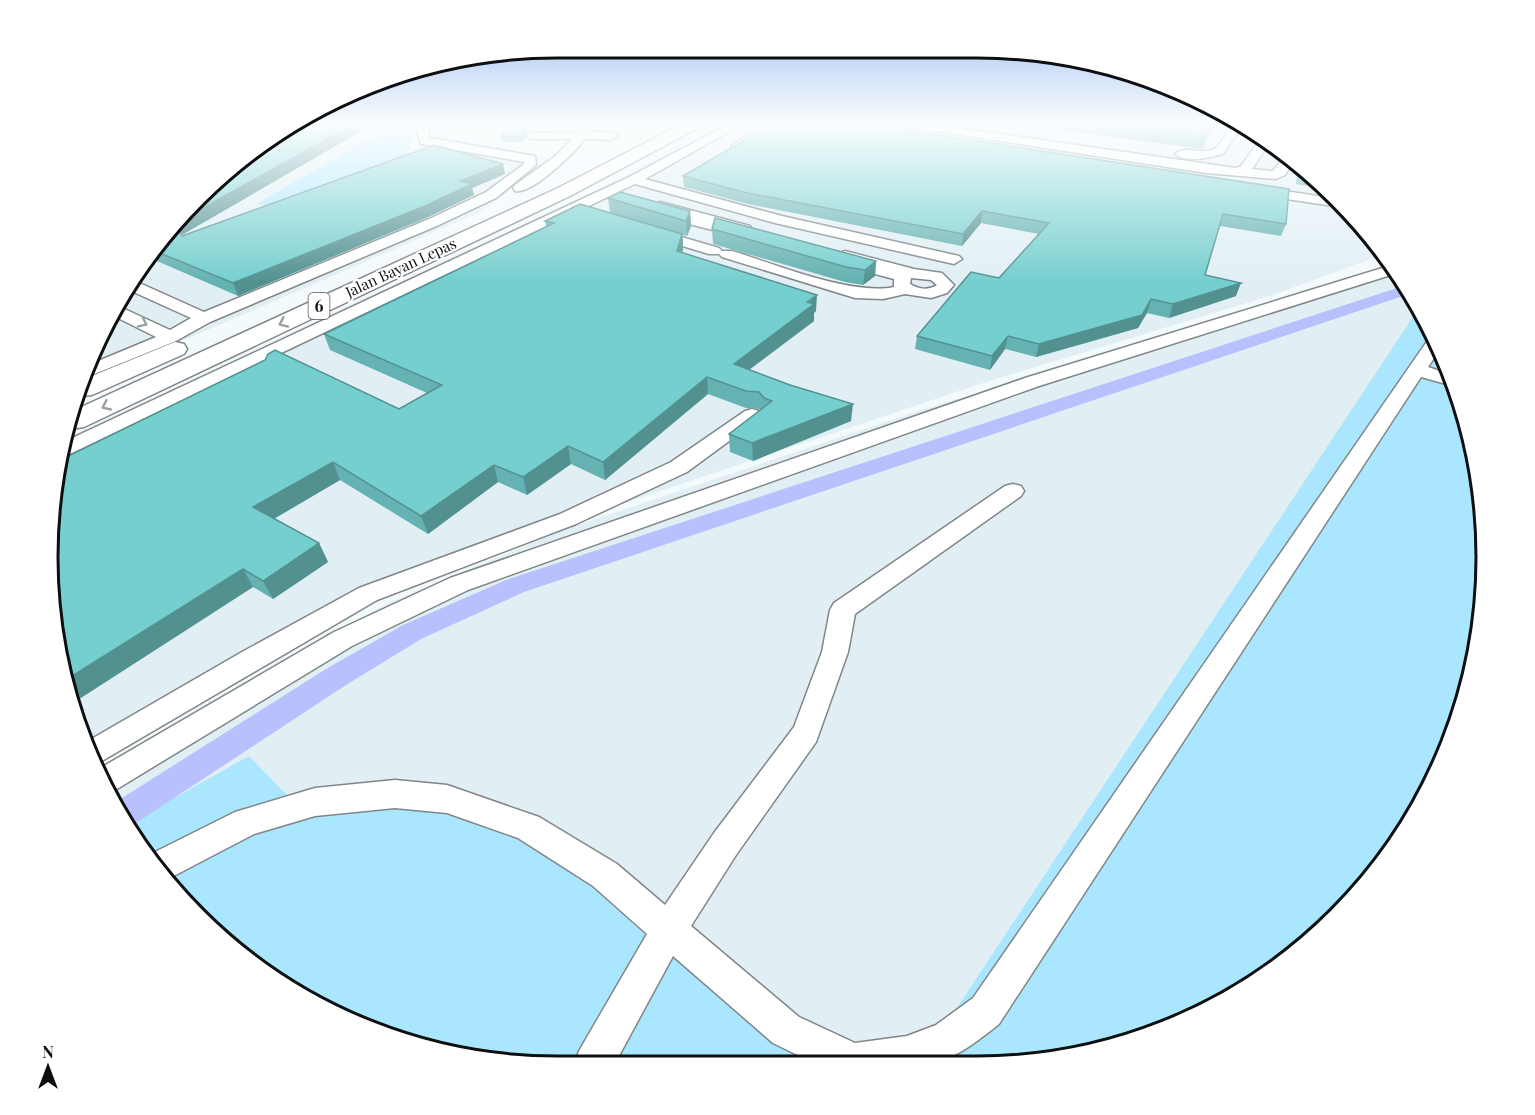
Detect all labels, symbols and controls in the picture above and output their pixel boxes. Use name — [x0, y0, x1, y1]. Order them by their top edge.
street label: Jalan Bayan Lepas — [341, 233, 459, 302]
road number: 6 — [308, 293, 330, 319]
one-way arrow — [136, 316, 147, 328]
one-way arrow — [278, 316, 289, 328]
one-way arrow — [102, 398, 113, 410]
north arrow — [18, 1037, 78, 1097]
text: N — [42, 1041, 54, 1062]

